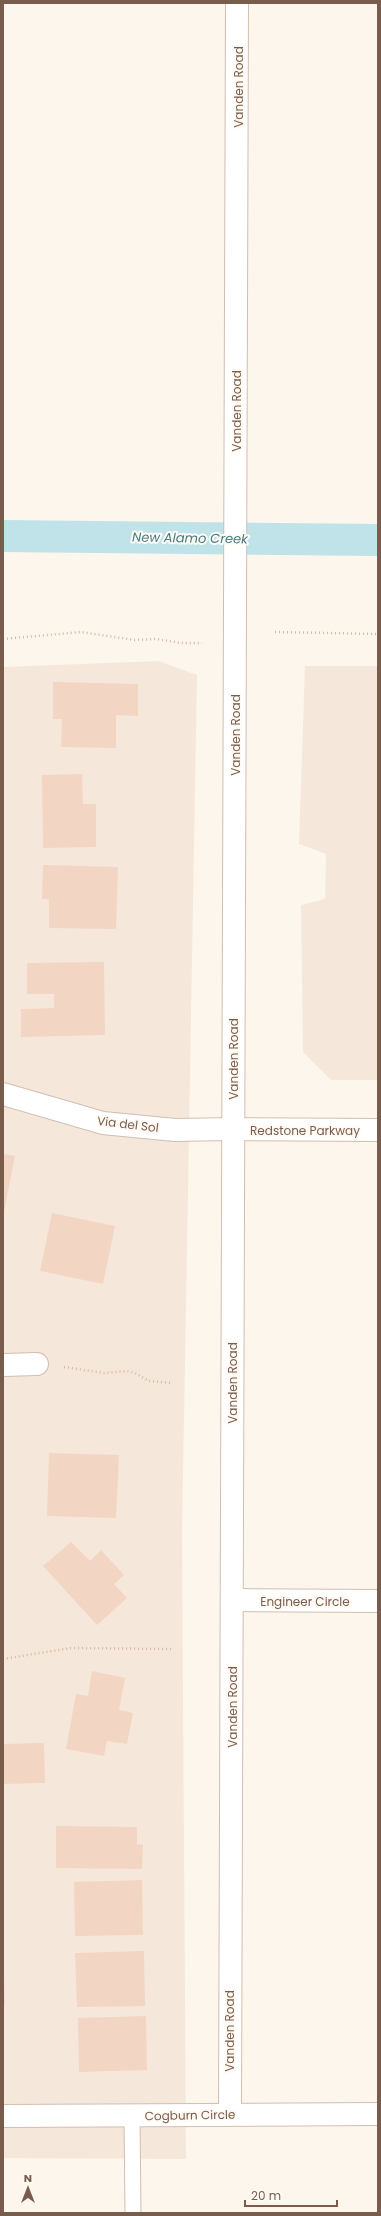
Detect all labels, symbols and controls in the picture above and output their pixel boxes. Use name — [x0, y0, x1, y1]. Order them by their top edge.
street label: Vanden Road — [230, 46, 247, 128]
street label: Vanden Road — [228, 370, 245, 452]
water label: New Alamo Creek — [132, 527, 249, 549]
street label: Vanden Road — [227, 694, 244, 776]
street label: Vanden Road — [225, 1018, 242, 1100]
street label: Via del Sol — [96, 1112, 160, 1136]
street label: Redstone Parkway — [250, 1122, 360, 1139]
street label: Vanden Road — [224, 1342, 241, 1424]
street label: Engineer Circle — [260, 1593, 350, 1610]
street label: Vanden Road — [224, 1666, 241, 1748]
street label: Vanden Road — [221, 1990, 238, 2072]
street label: Cogburn Circle — [145, 2106, 235, 2124]
north arrow — [8, 2168, 48, 2208]
text: N — [24, 2170, 32, 2186]
scale bar — [245, 2182, 337, 2208]
text: 20 m — [251, 2187, 281, 2204]

